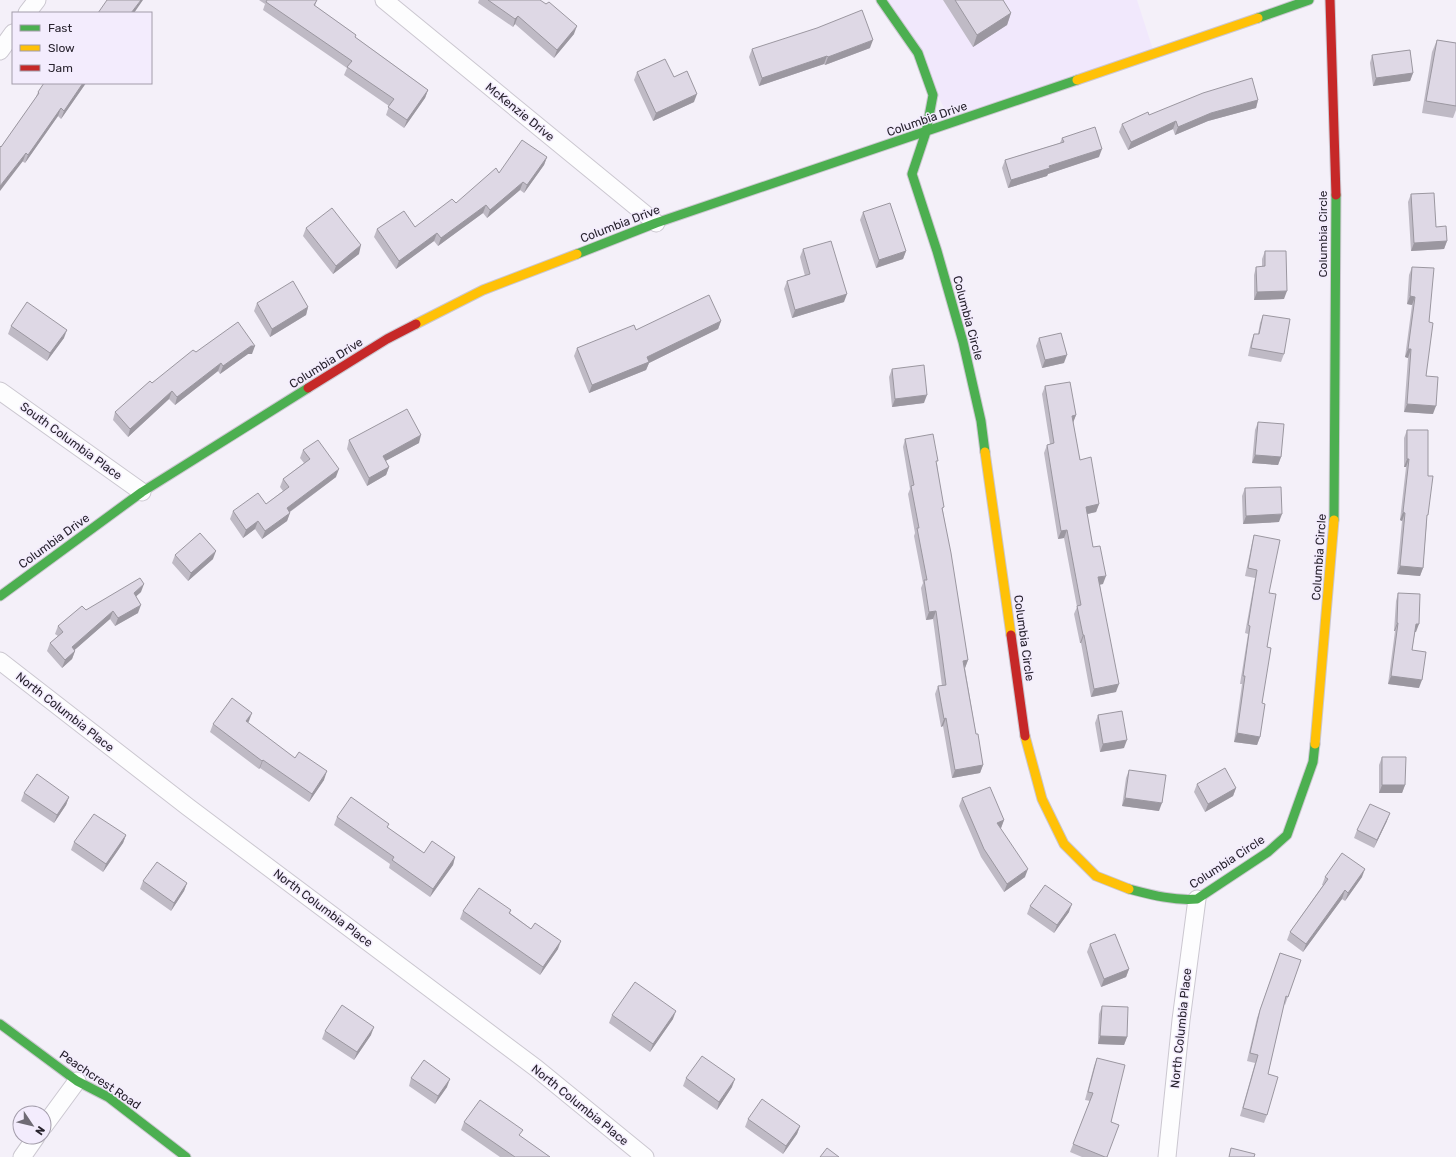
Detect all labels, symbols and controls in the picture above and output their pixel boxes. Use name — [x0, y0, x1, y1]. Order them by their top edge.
legend — [12, 12, 152, 84]
text: Fast — [48, 21, 72, 35]
text: Slow — [48, 41, 75, 55]
text: Jam — [48, 61, 73, 75]
street label: McKenzie Drive — [483, 80, 557, 144]
street label: Columbia Drive — [885, 99, 969, 139]
street label: Columbia Circle — [1316, 190, 1330, 277]
street label: Columbia Drive — [578, 202, 662, 246]
street label: Columbia Circle — [950, 274, 986, 362]
street label: Columbia Drive — [287, 335, 366, 391]
street label: South Columbia Place — [17, 399, 125, 483]
street label: Columbia Drive — [16, 510, 92, 571]
street label: Columbia Circle — [1309, 513, 1329, 601]
street label: Columbia Circle — [1011, 594, 1037, 682]
street label: North Columbia Place — [13, 669, 117, 755]
street label: Columbia Circle — [1187, 832, 1267, 892]
street label: North Columbia Place — [271, 866, 376, 950]
street label: North Columbia Place — [1168, 967, 1194, 1089]
street label: Peachcrest Road — [57, 1048, 143, 1112]
street label: North Columbia Place — [529, 1062, 631, 1149]
north arrow — [12, 1105, 52, 1145]
text: N — [32, 1123, 47, 1137]

